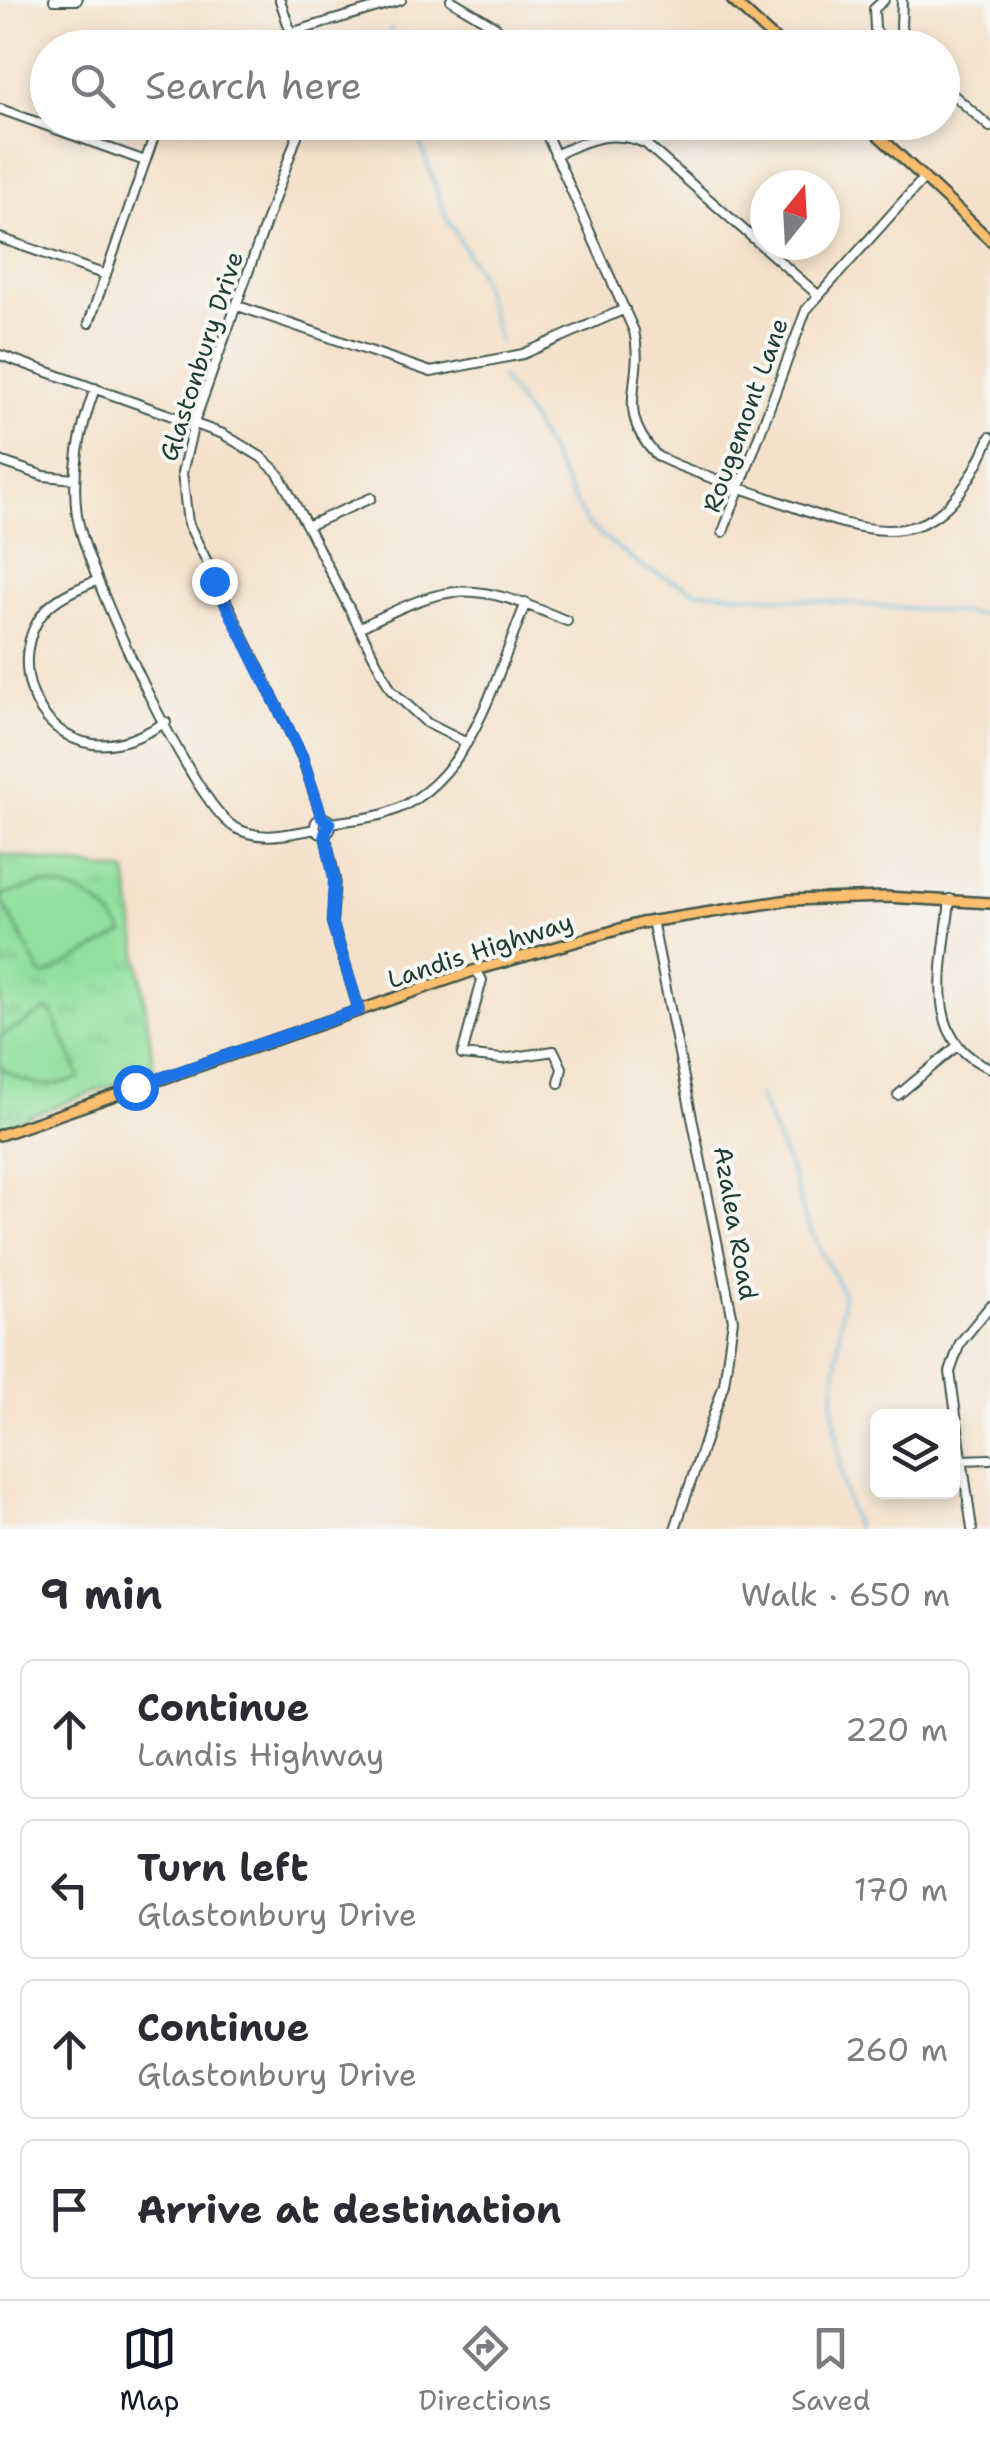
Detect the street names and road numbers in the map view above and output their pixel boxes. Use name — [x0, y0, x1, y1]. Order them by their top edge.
street label: Glastonbury Drive — [151, 247, 251, 465]
street label: Rougemont Lane — [694, 313, 796, 517]
street label: Landis Highway — [383, 904, 577, 996]
street label: Azalea Road — [706, 1144, 766, 1303]

